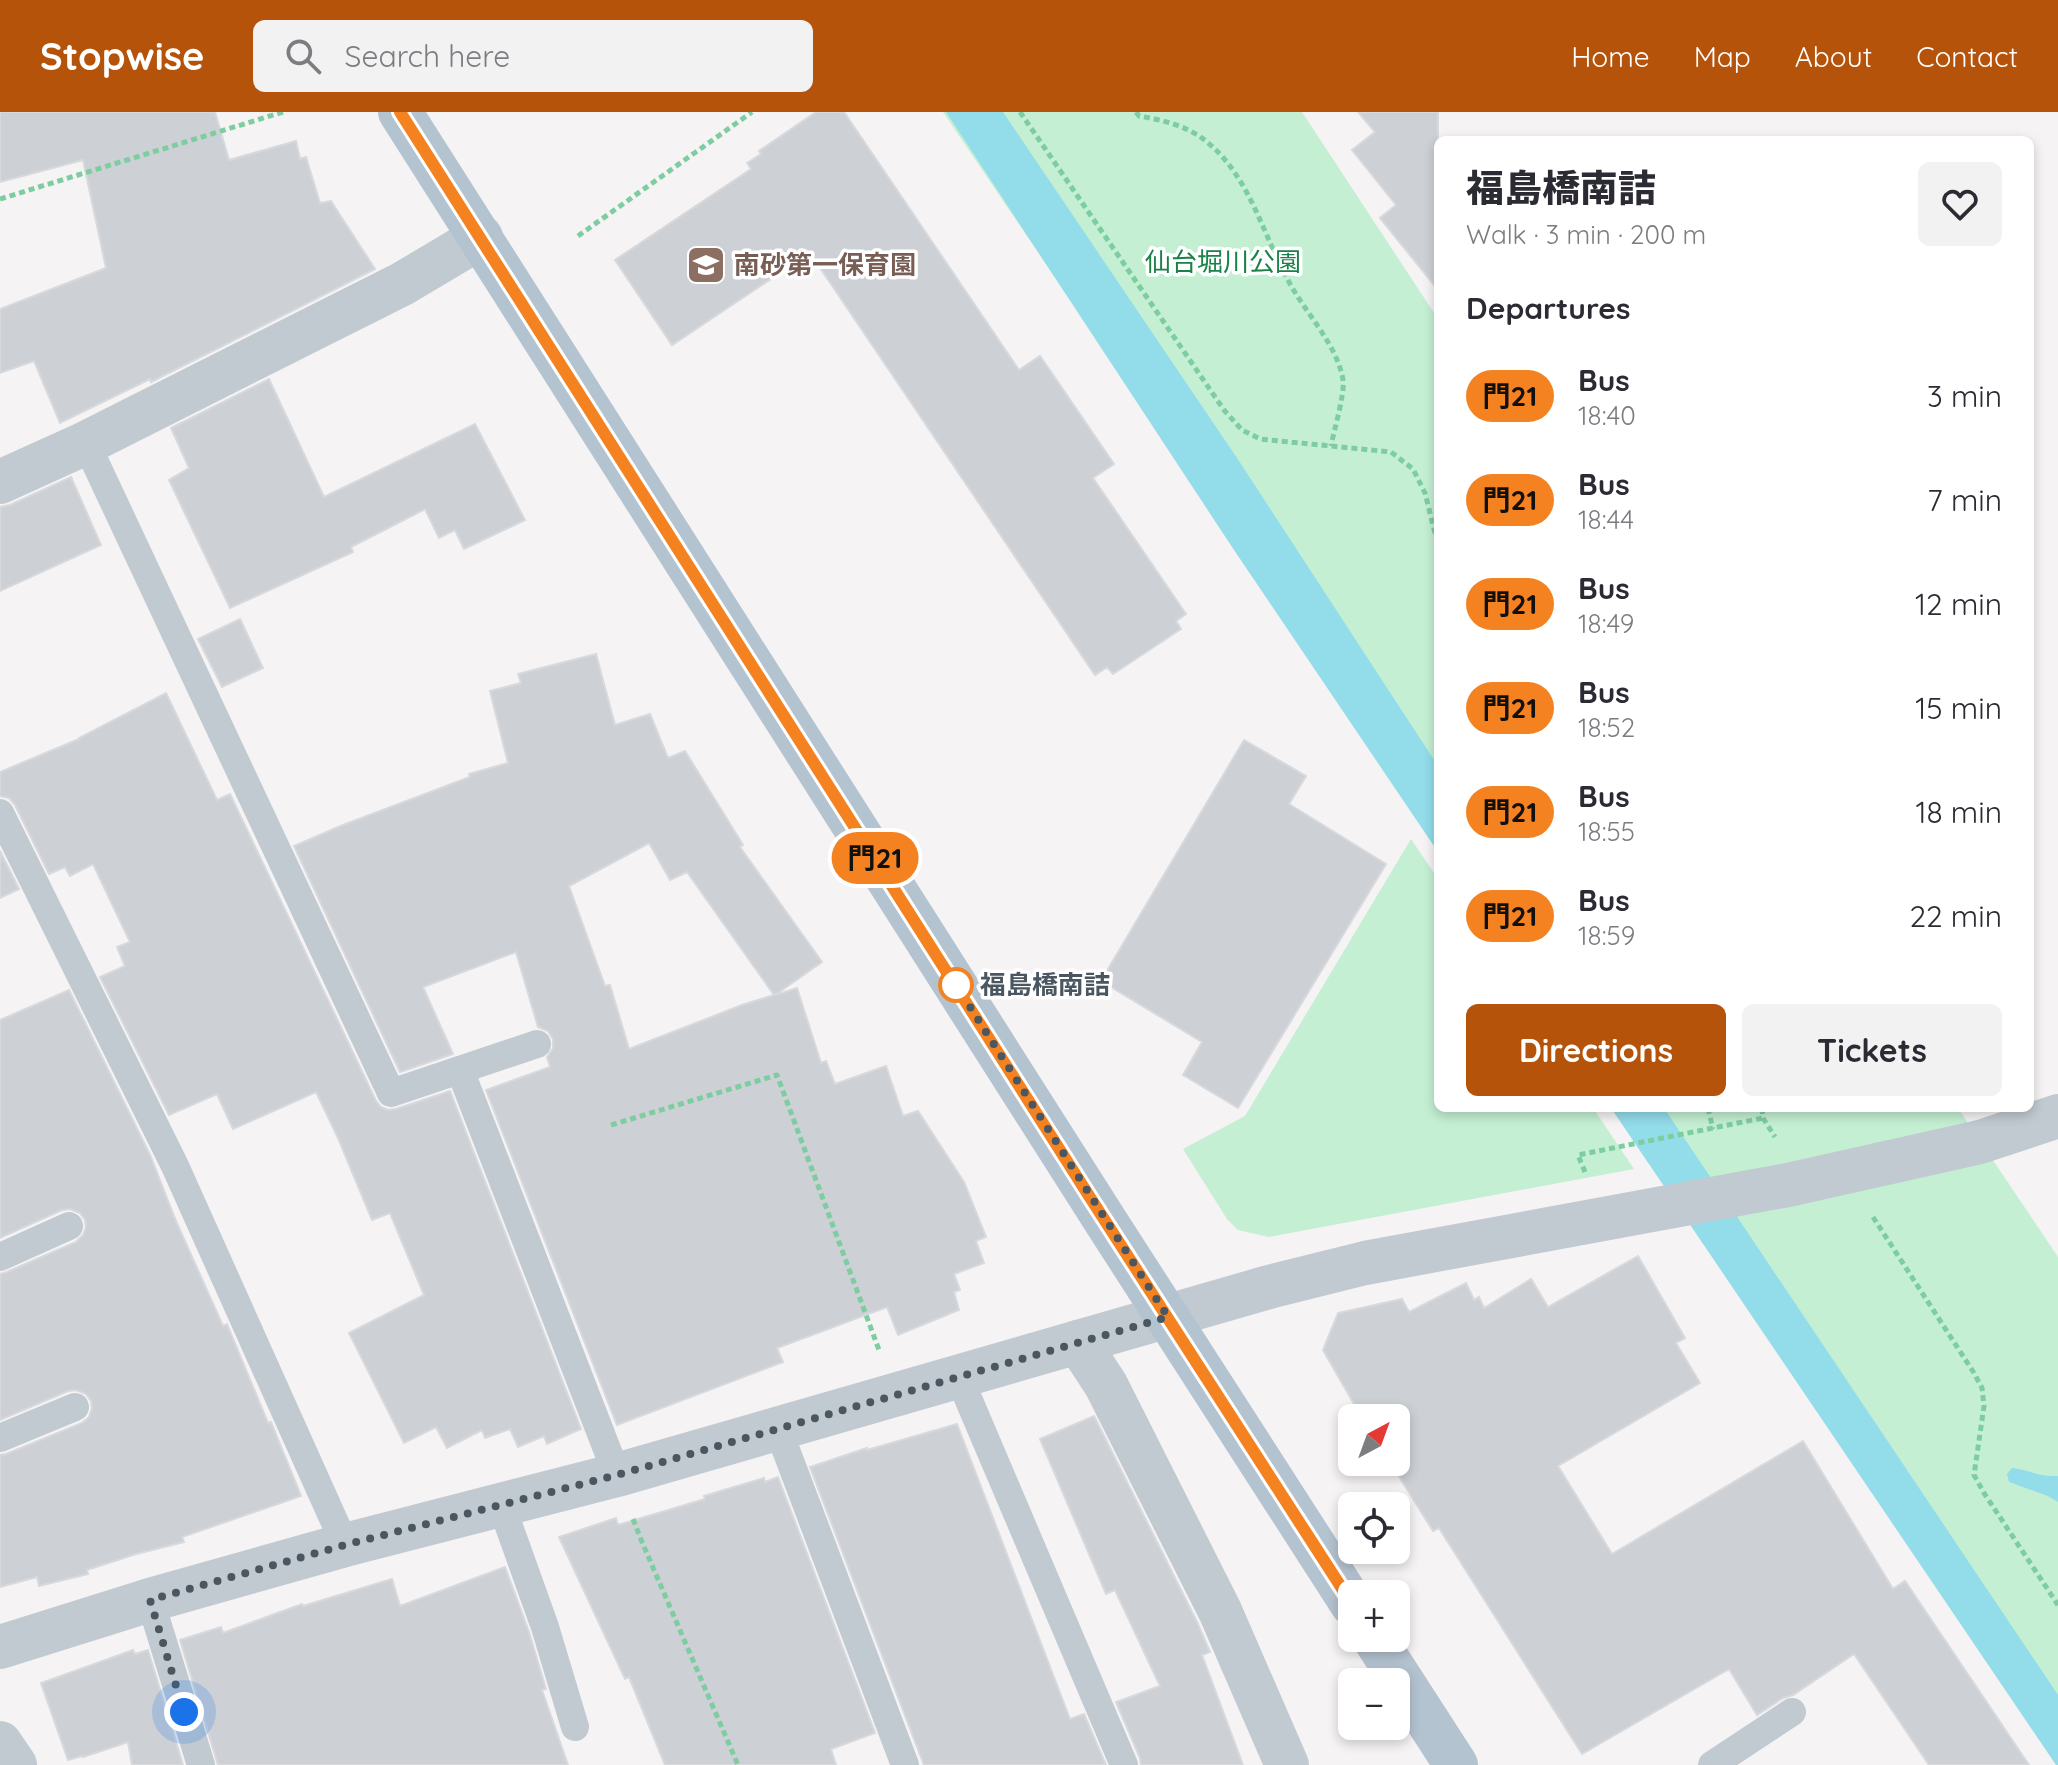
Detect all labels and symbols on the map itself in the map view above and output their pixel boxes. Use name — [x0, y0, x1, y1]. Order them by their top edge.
school or university icon: 南砂第一保育園 — [685, 244, 727, 286]
park label: 仙台堀川公園 — [1145, 245, 1301, 278]
place label: 南砂第一保育園 — [734, 248, 916, 281]
line badge: 門21 — [829, 832, 921, 884]
marker: 福島橋南詰 — [939, 968, 973, 1002]
place label: 福島橋南詰 — [980, 968, 1110, 1001]
north arrow — [1338, 1404, 1410, 1476]
your location — [164, 1692, 204, 1732]

